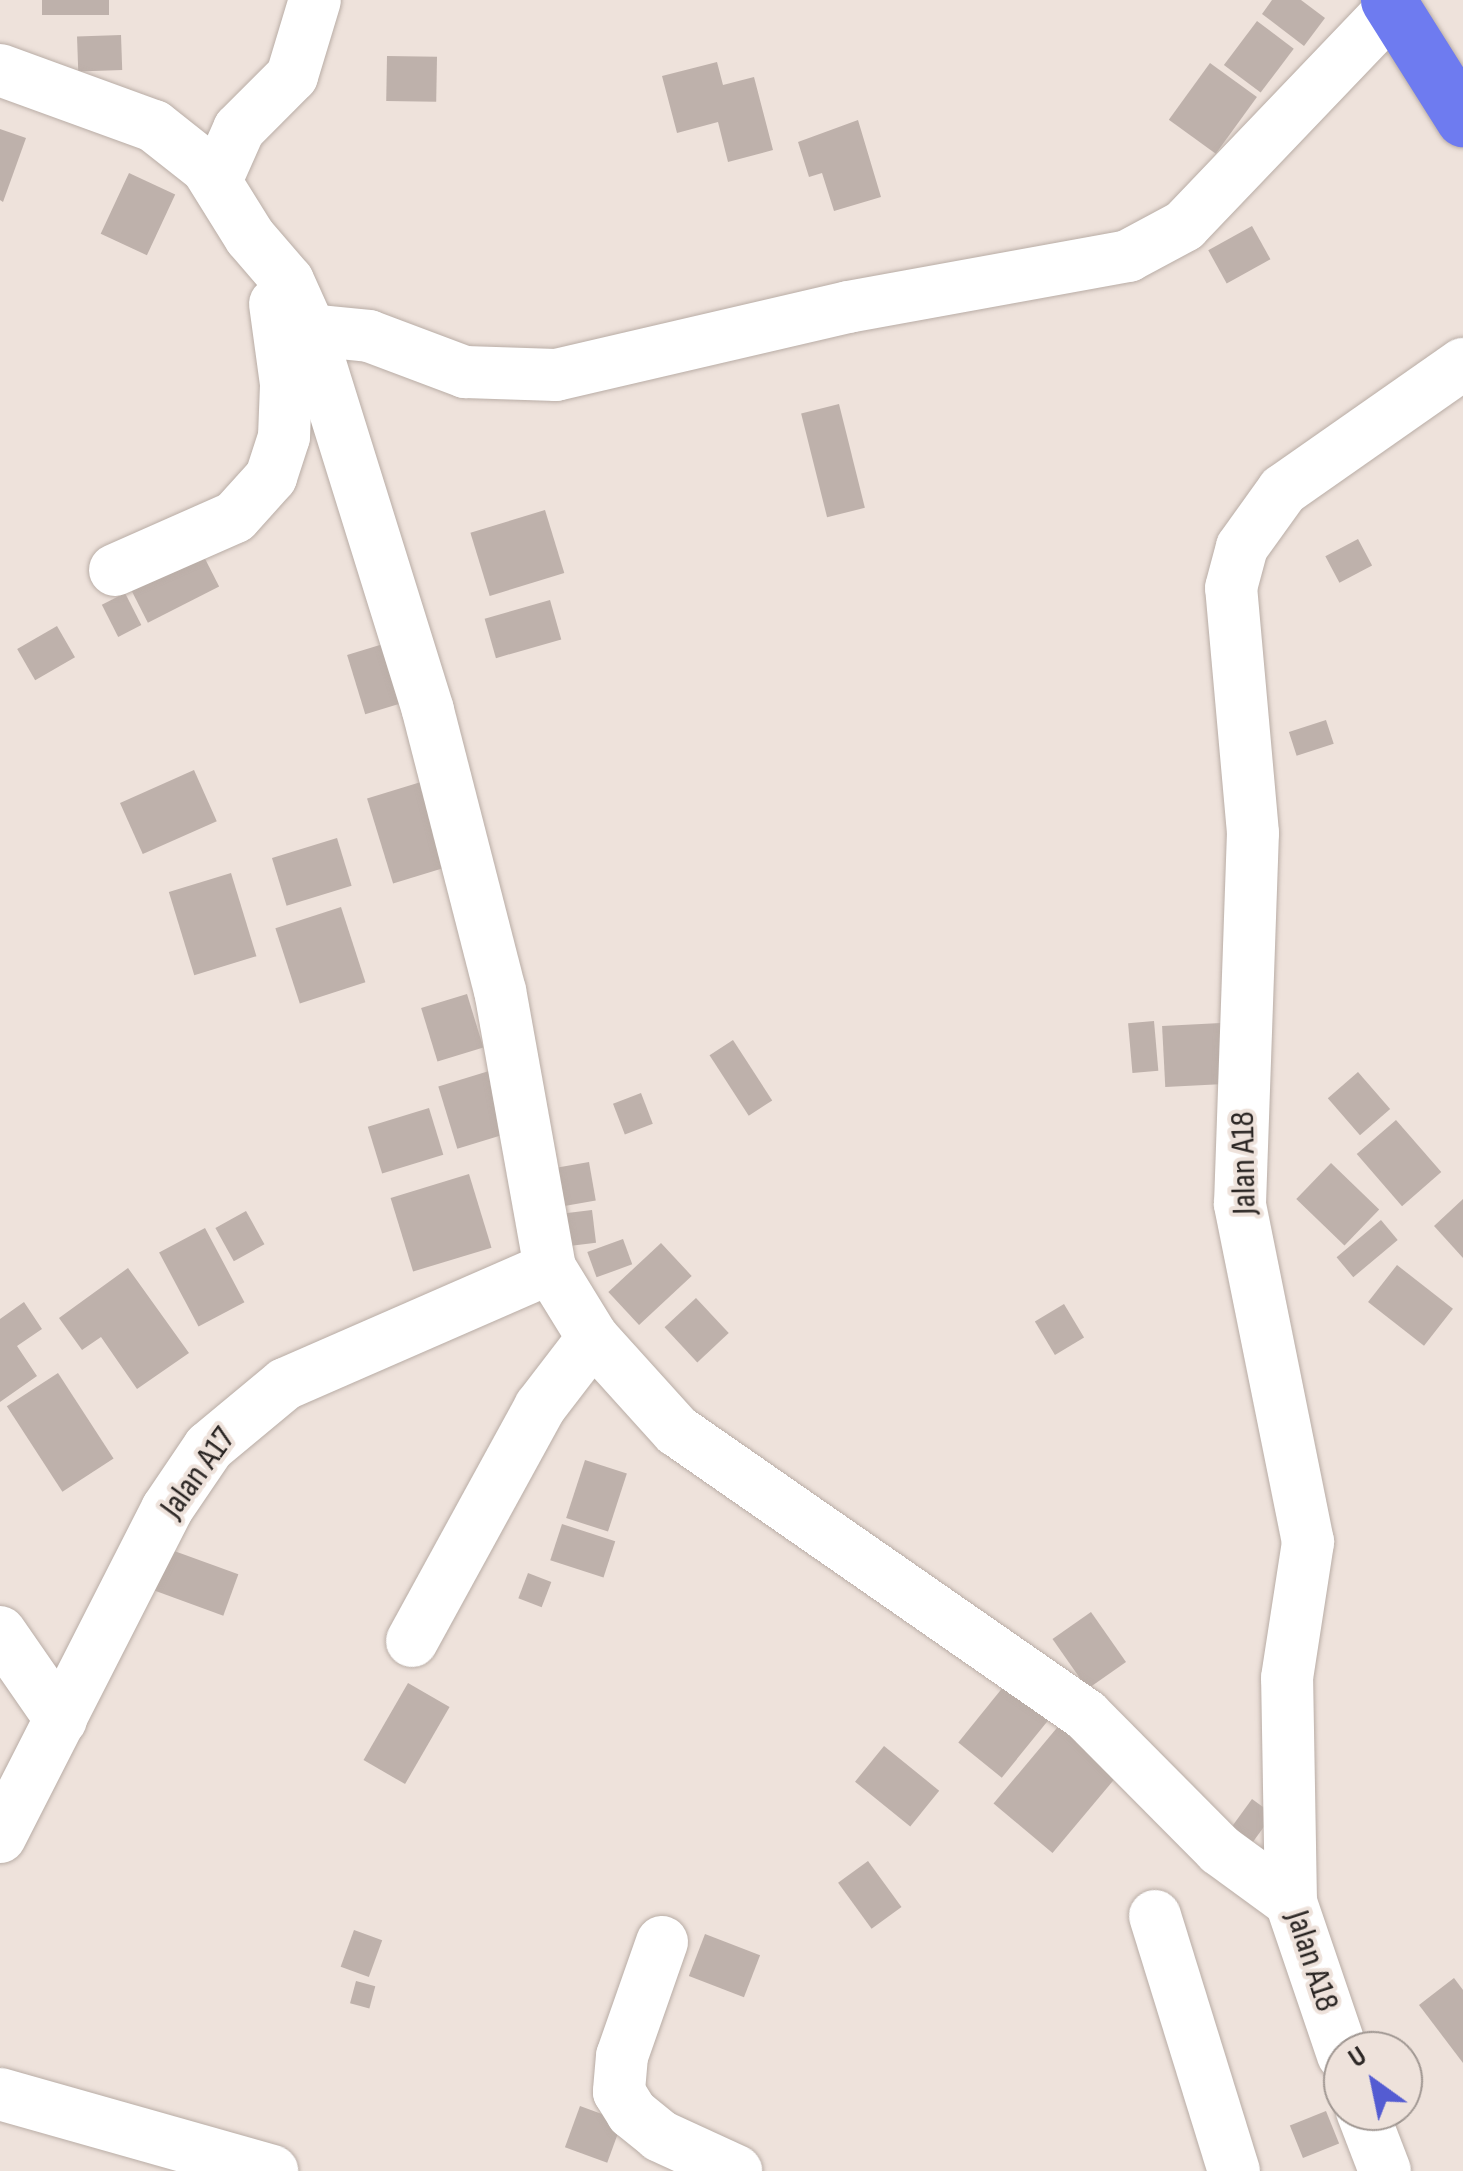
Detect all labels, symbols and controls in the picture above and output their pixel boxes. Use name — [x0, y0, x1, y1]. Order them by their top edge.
street label: Jalan A18 — [1222, 1111, 1266, 1215]
street label: Jalan A17 — [151, 1419, 245, 1527]
street label: Jalan A18 — [1276, 1905, 1348, 2017]
north arrow — [1323, 2031, 1423, 2131]
text: U — [1342, 2039, 1373, 2075]

